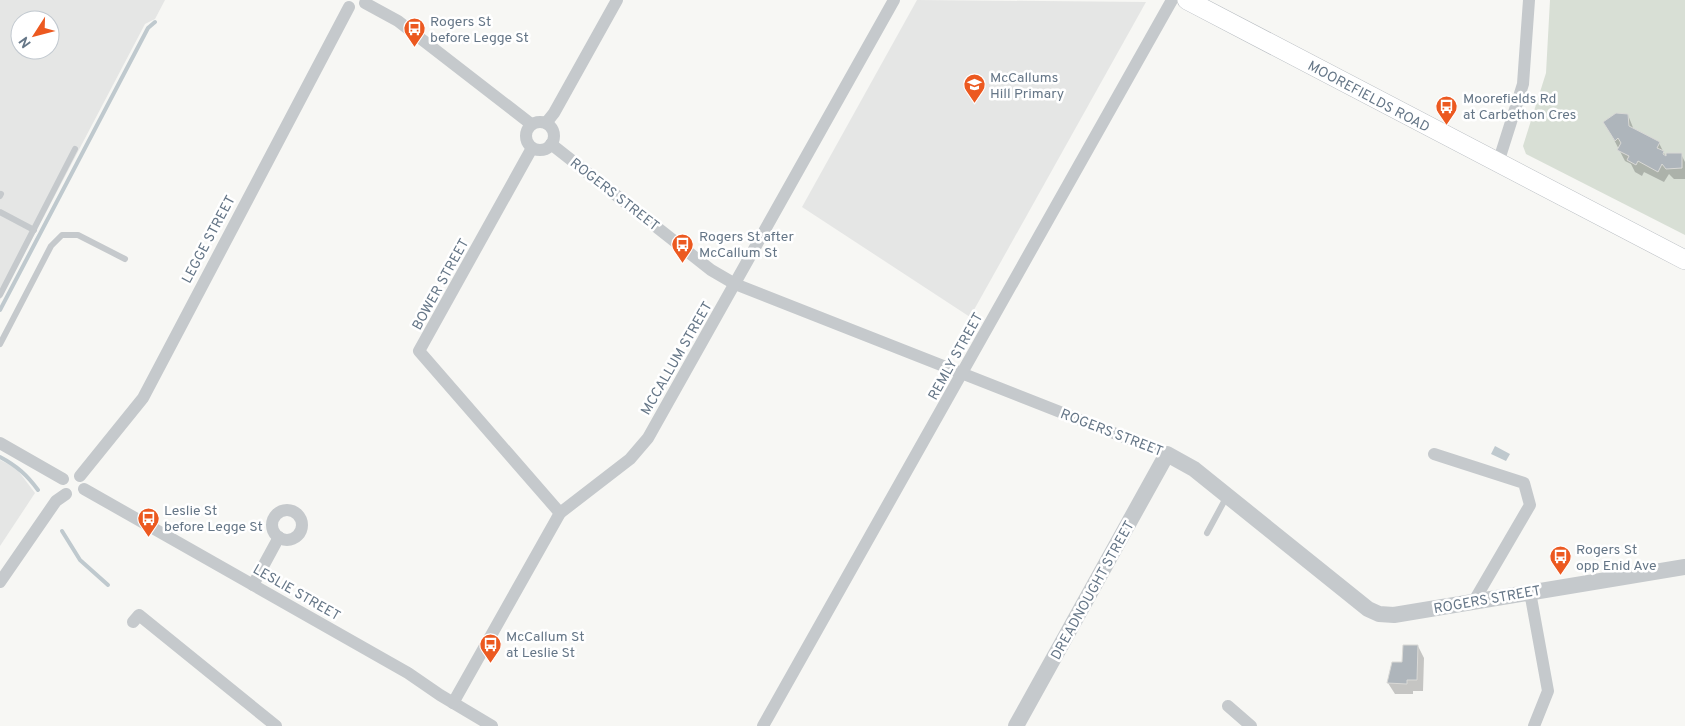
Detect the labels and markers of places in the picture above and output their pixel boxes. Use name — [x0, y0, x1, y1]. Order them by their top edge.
place label: Rogers St before Legge St — [430, 14, 529, 47]
bus stop icon: Rogers St before Legge St — [402, 17, 426, 48]
place label: McCallums Hill Primary — [990, 70, 1064, 103]
school or university icon: McCallums Hill Primary — [962, 73, 986, 104]
place label: Moorefields Rd at Carbethon Cres — [1463, 91, 1576, 124]
bus stop icon: Moorefields Rd at Carbethon Cres — [1435, 94, 1459, 125]
place label: Rogers St after McCallum St — [699, 229, 794, 262]
bus stop icon: Rogers St after McCallum St — [671, 232, 695, 263]
place label: Leslie St before Legge St — [164, 503, 263, 536]
bus stop icon: Leslie St before Legge St — [136, 506, 160, 537]
place label: Rogers St opp Enid Ave — [1576, 542, 1657, 575]
bus stop icon: Rogers St opp Enid Ave — [1548, 545, 1572, 576]
place label: McCallum St at Leslie St — [506, 629, 584, 662]
bus stop icon: McCallum St at Leslie St — [478, 632, 502, 663]

